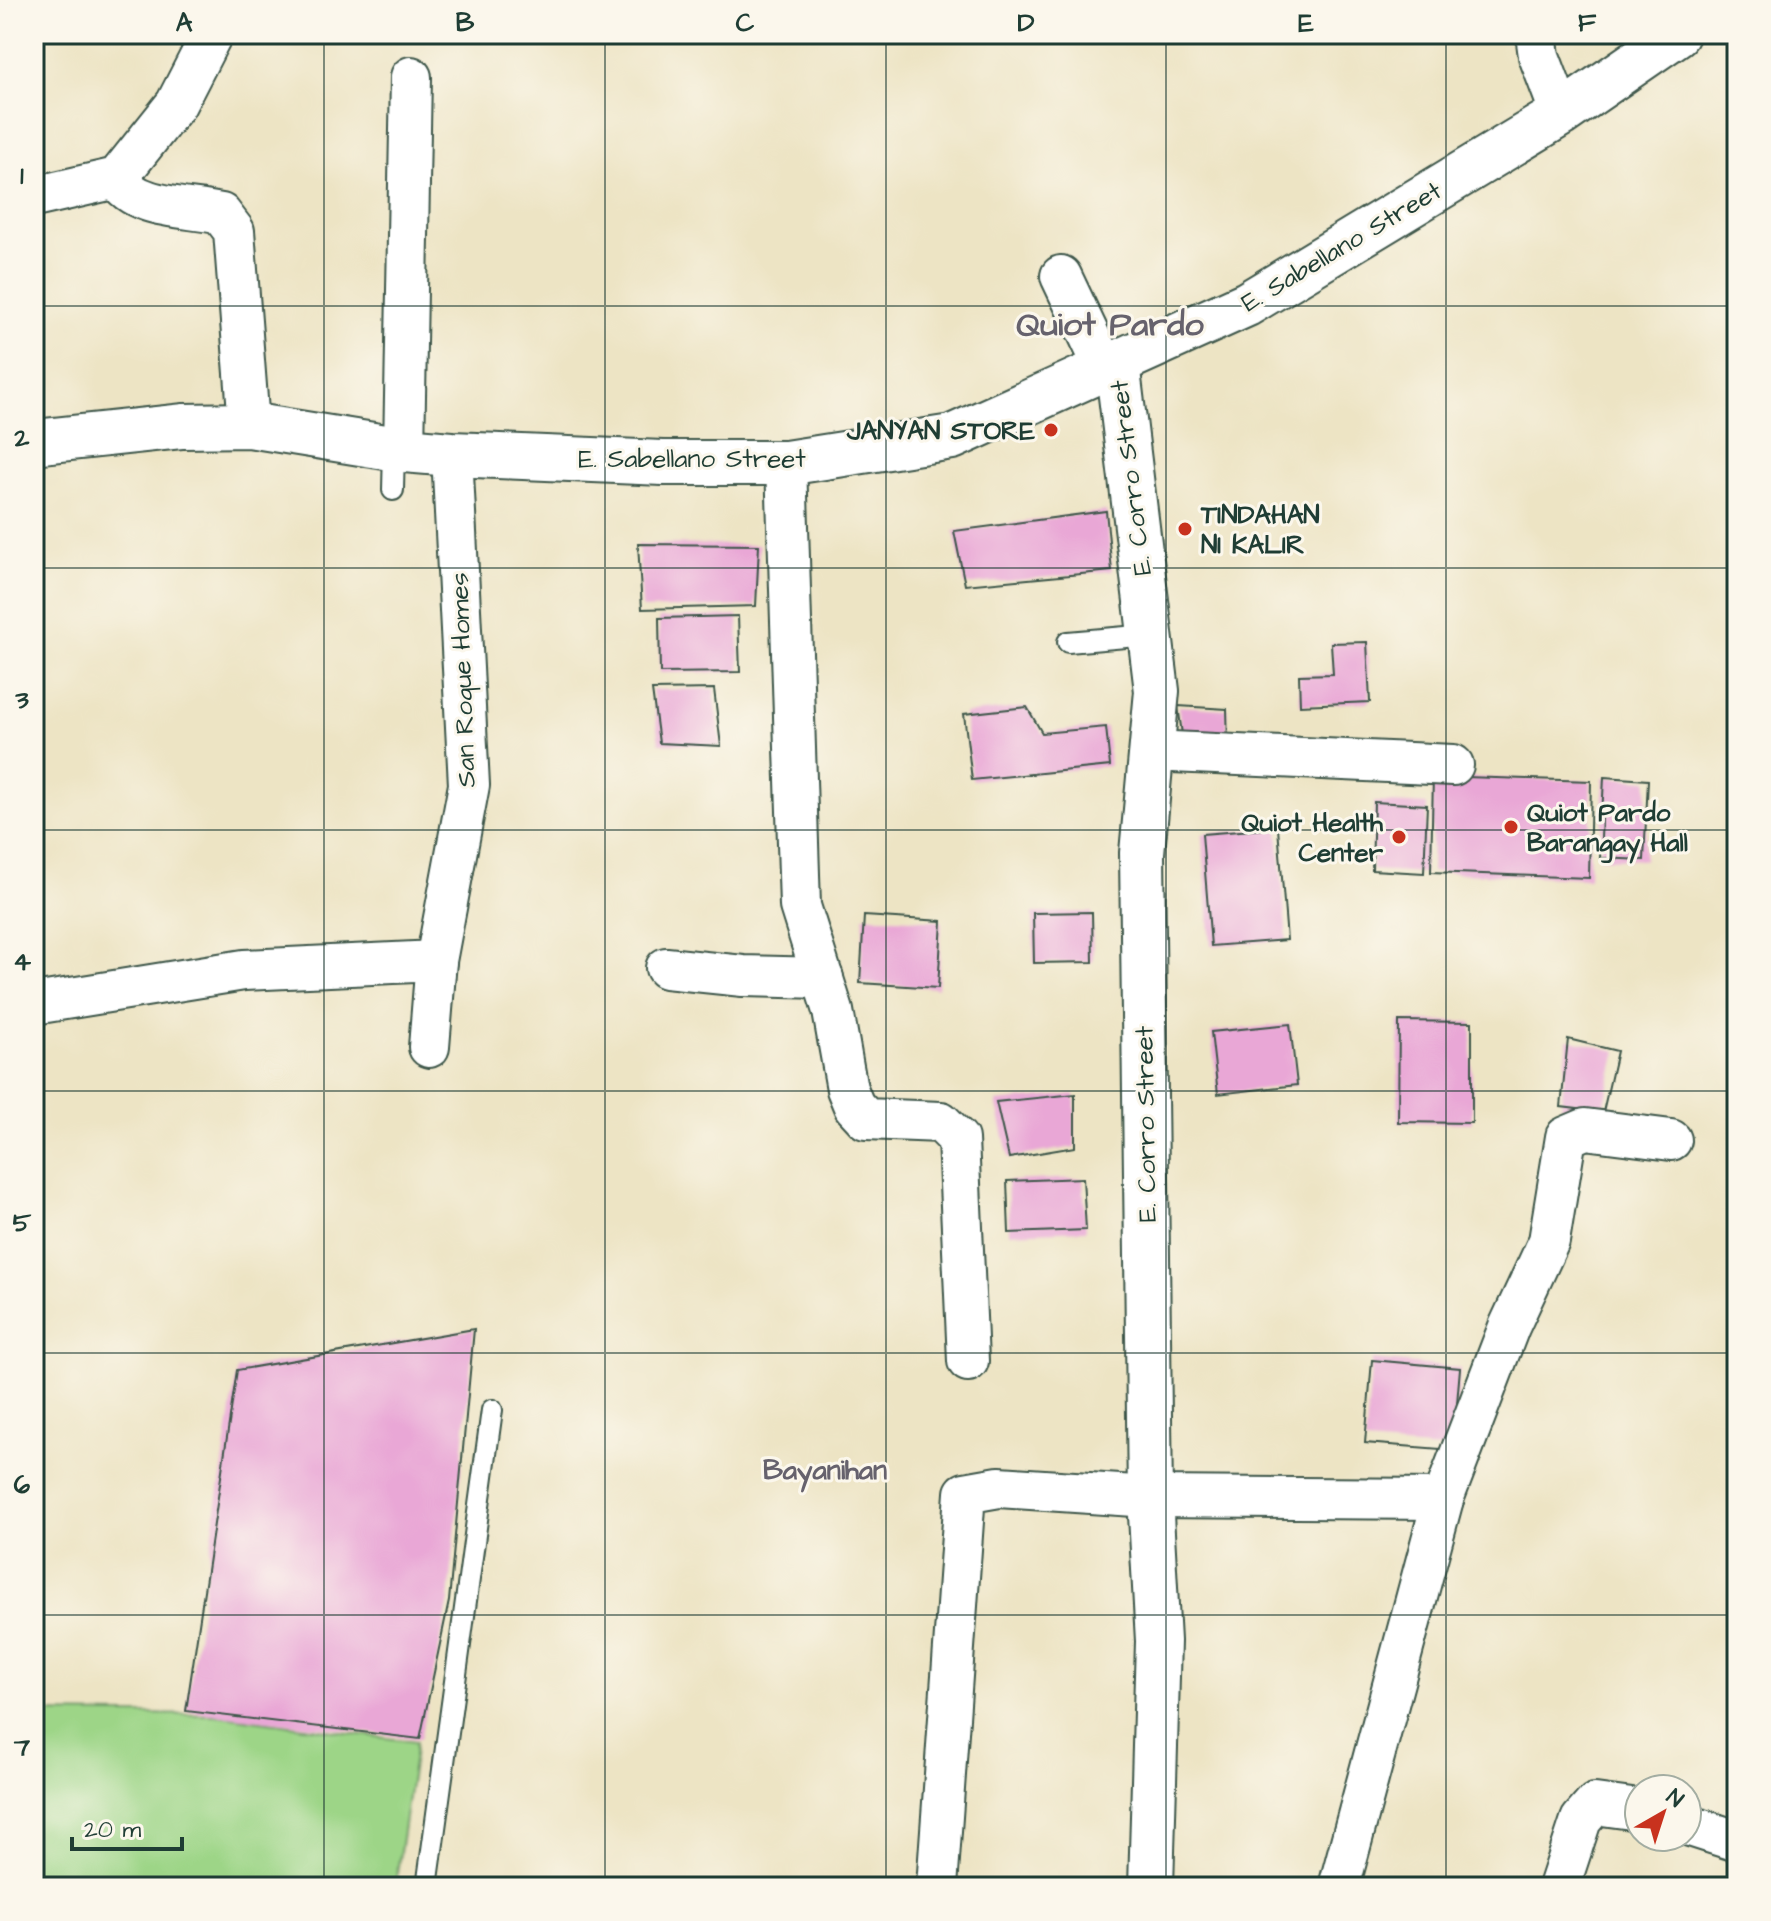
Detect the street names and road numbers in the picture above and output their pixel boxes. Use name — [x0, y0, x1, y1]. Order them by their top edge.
street label: E. Sabellano Street — [1235, 173, 1449, 321]
street label: E. Corro Street — [1101, 378, 1161, 578]
street label: E. Sabellano Street — [578, 441, 806, 477]
street label: San Roque Homes — [441, 572, 485, 788]
street label: E. Corro Street — [1126, 1025, 1166, 1222]

